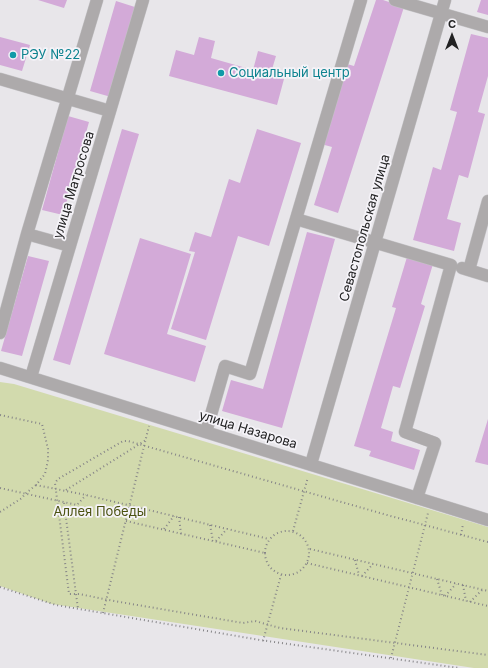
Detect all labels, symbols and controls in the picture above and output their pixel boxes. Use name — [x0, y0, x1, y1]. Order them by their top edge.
north arrow — [432, 16, 472, 56]
text: С — [448, 17, 456, 31]
place label: РЭУ №22 — [21, 47, 80, 63]
marker: РЭУ №22 — [8, 50, 18, 60]
place label: Социальный центр — [229, 65, 350, 81]
marker: Социальный центр — [216, 68, 226, 78]
street label: улица Матросова — [50, 129, 98, 241]
street label: Севастопольская улица — [336, 153, 394, 303]
street label: улица Назарова — [197, 408, 299, 452]
park label: Аллея Победы — [54, 504, 146, 520]

